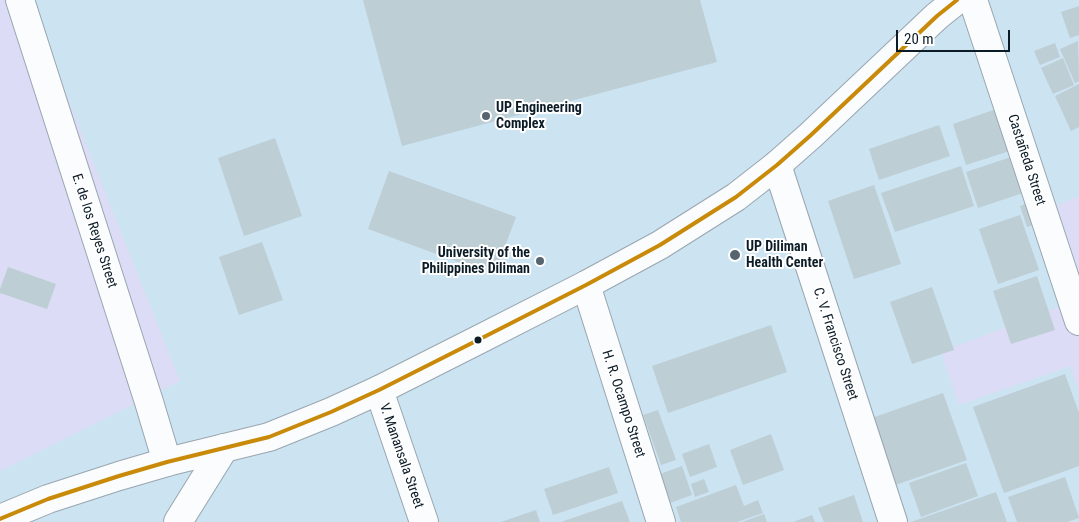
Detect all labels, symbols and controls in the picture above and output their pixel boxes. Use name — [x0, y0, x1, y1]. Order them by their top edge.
scale bar — [899, 20, 1013, 52]
text: 20 m — [904, 30, 934, 48]
place label: UP Engineering Complex — [496, 100, 582, 132]
marker: UP Engineering Complex — [480, 110, 492, 122]
street label: Castañeda Street — [1003, 112, 1049, 208]
street label: E. de los Reyes Street — [68, 172, 120, 290]
place label: UP Diliman Health Center — [746, 239, 823, 272]
place label: University of the Philippines Diliman — [422, 245, 530, 278]
marker: UP Diliman Health Center — [728, 248, 742, 262]
marker: University of the Philippines Diliman — [534, 255, 546, 267]
street label: C. V. Francisco Street — [809, 285, 861, 403]
unlabelled marker — [473, 335, 483, 345]
street label: H. R. Ocampo Street — [598, 348, 648, 460]
street label: V. Manansala Street — [375, 401, 427, 511]

